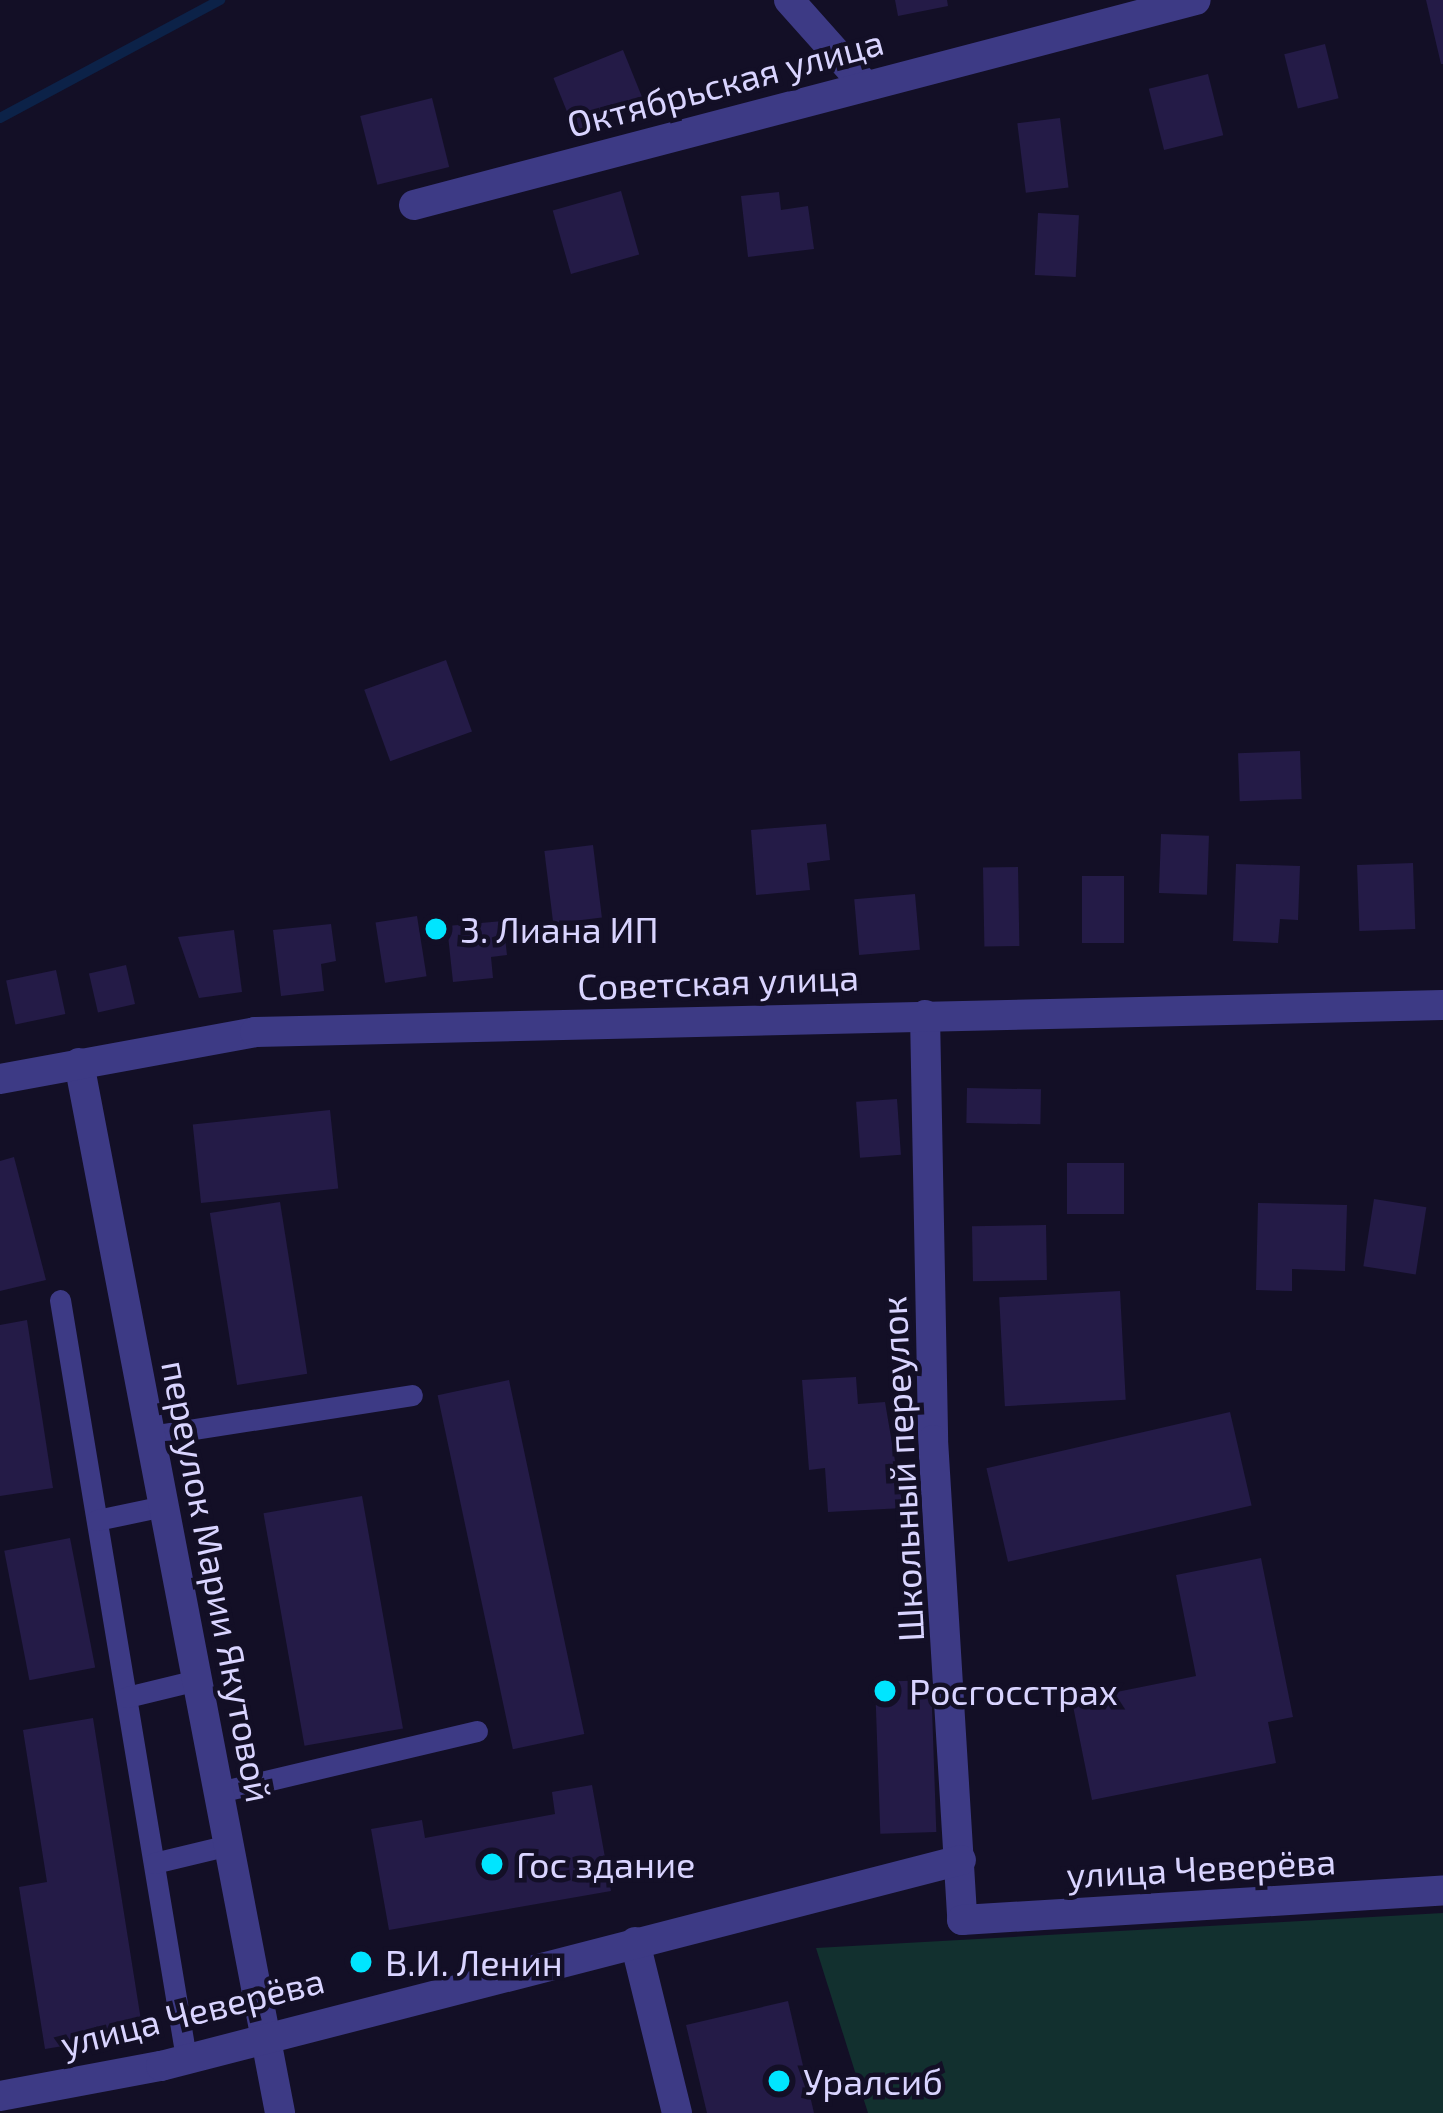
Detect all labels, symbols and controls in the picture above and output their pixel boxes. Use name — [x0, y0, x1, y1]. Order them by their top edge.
street label: Октябрьская улица — [562, 19, 888, 145]
place label: 3. Лиана ИП — [460, 907, 659, 951]
marker: 3. Лиана ИП — [423, 916, 449, 942]
street label: Советская улица — [576, 954, 860, 1008]
street label: Школьный переулок — [870, 1295, 932, 1643]
street label: переулок Марии Якутовой — [154, 1356, 282, 1806]
place label: Росгосстрах — [909, 1669, 1118, 1713]
marker: Росгосстрах — [872, 1678, 898, 1704]
street label: улица Чеверёва — [1065, 1838, 1337, 1896]
place label: Гос здание — [516, 1842, 695, 1886]
marker: Гос здание — [479, 1851, 505, 1877]
place label: В.И. Ленин — [385, 1940, 563, 1984]
marker: В.И. Ленин — [348, 1949, 374, 1975]
street label: улица Чеверёва — [56, 1957, 328, 2065]
place label: Уралсиб — [803, 2059, 943, 2103]
marker: Уралсиб — [766, 2068, 792, 2094]

